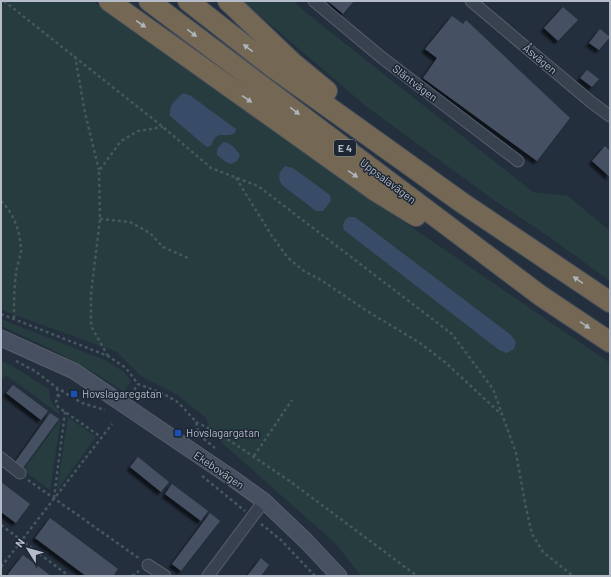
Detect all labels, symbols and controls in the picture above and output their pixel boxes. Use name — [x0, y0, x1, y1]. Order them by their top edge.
one-way arrow — [135, 20, 146, 28]
one-way arrow — [186, 29, 197, 37]
street label: Åsvägen — [521, 40, 561, 76]
one-way arrow — [243, 44, 253, 52]
street label: Släntvägen — [390, 61, 440, 104]
one-way arrow — [241, 95, 252, 103]
one-way arrow — [290, 107, 301, 115]
road number: E 4 — [334, 140, 356, 156]
street label: Uppsalavägen — [358, 155, 419, 206]
one-way arrow — [347, 170, 358, 178]
one-way arrow — [572, 276, 583, 284]
one-way arrow — [580, 321, 590, 329]
place label: Hovslagaregatan — [82, 387, 162, 400]
marker: Hovslagaregatan — [69, 389, 79, 399]
place label: Hovslagargatan — [186, 426, 260, 439]
marker: Hovslagargatan — [173, 428, 183, 438]
street label: Ekebovägen — [192, 448, 247, 491]
north arrow — [8, 529, 48, 569]
text: N — [12, 536, 27, 550]

